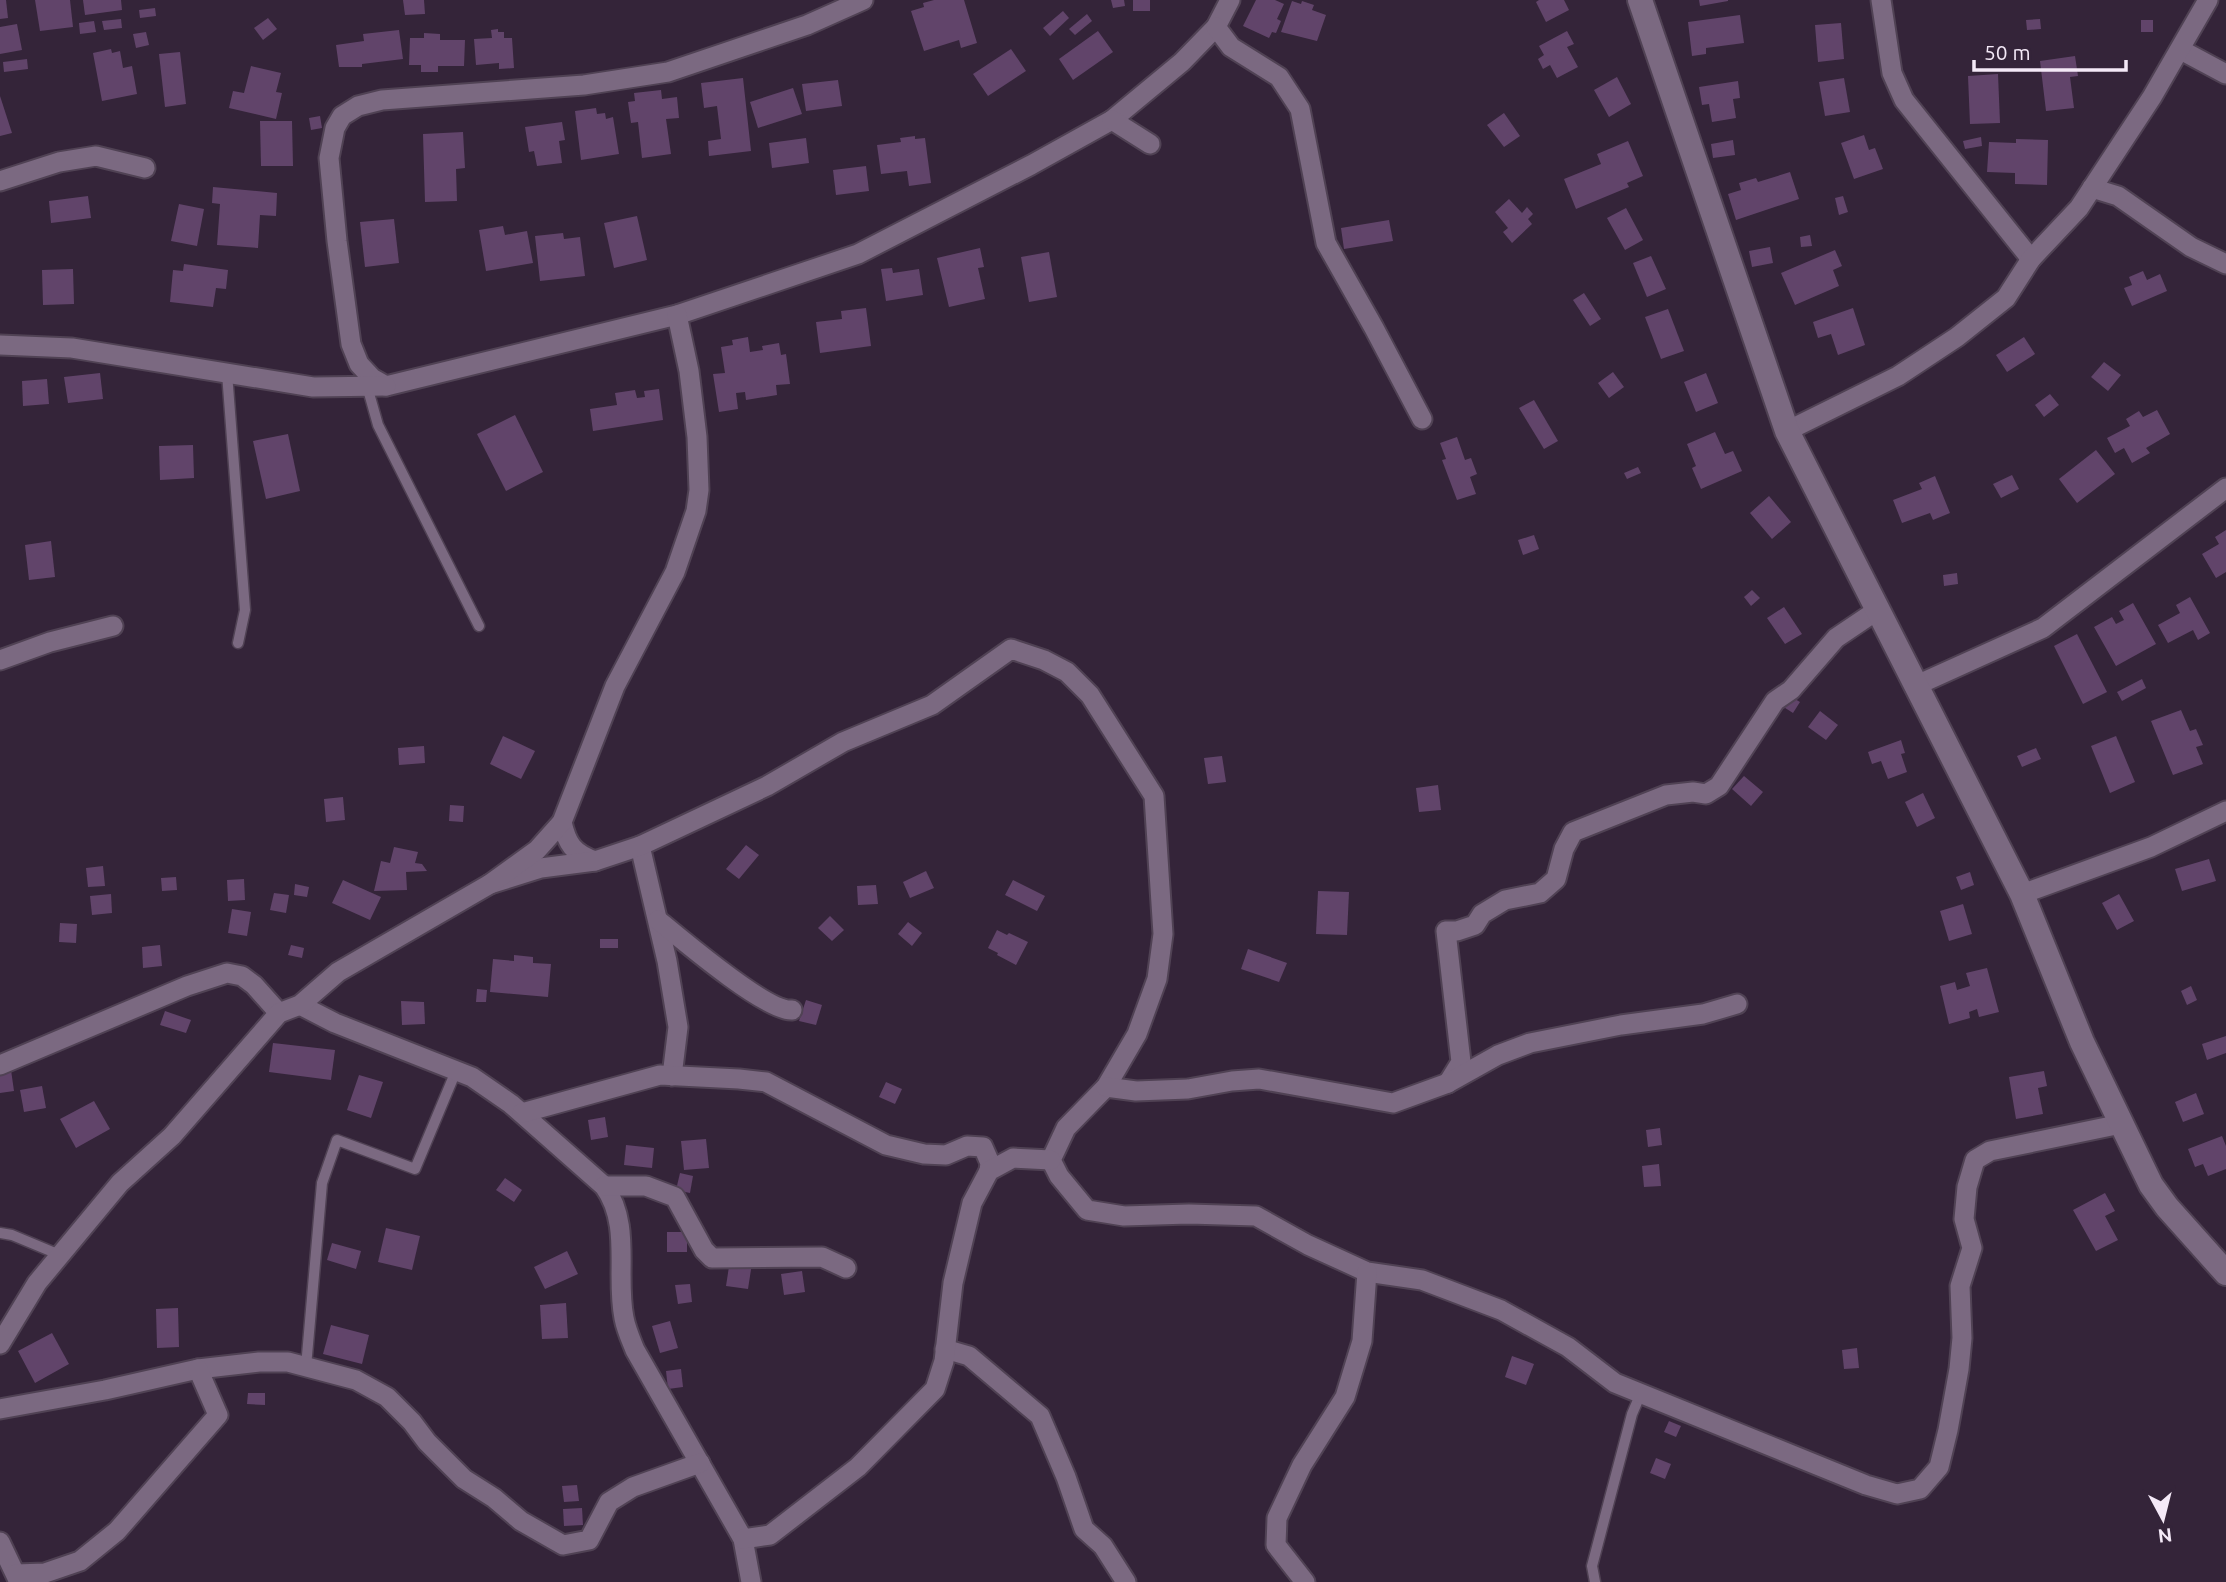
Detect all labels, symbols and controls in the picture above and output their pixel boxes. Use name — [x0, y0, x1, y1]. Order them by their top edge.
scale bar — [1974, 28, 2126, 72]
text: 50 m — [1984, 40, 2031, 64]
north arrow — [2128, 1484, 2198, 1554]
text: N — [2157, 1524, 2173, 1548]

